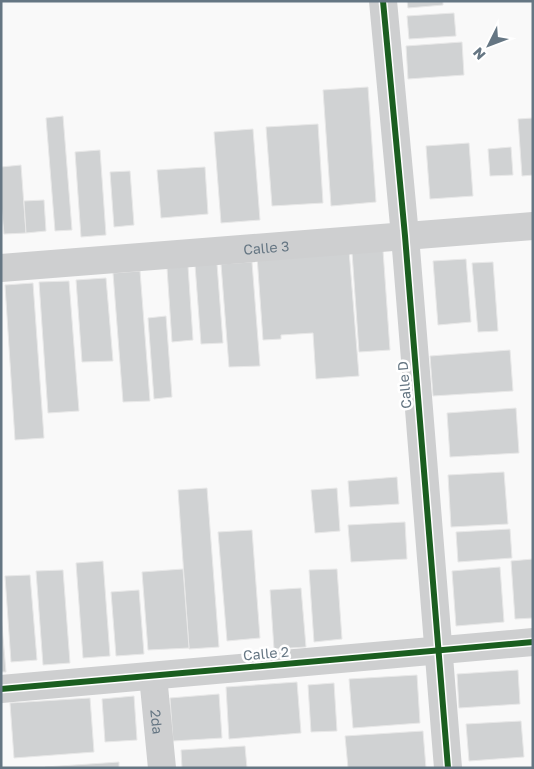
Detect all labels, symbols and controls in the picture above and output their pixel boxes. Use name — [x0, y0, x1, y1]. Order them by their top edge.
north arrow — [464, 20, 514, 70]
text: N — [469, 44, 489, 64]
street label: Calle 3 — [243, 237, 290, 257]
street label: Calle D — [393, 361, 415, 409]
street label: Calle 2 — [242, 643, 290, 663]
street label: 2da — [148, 709, 167, 735]

